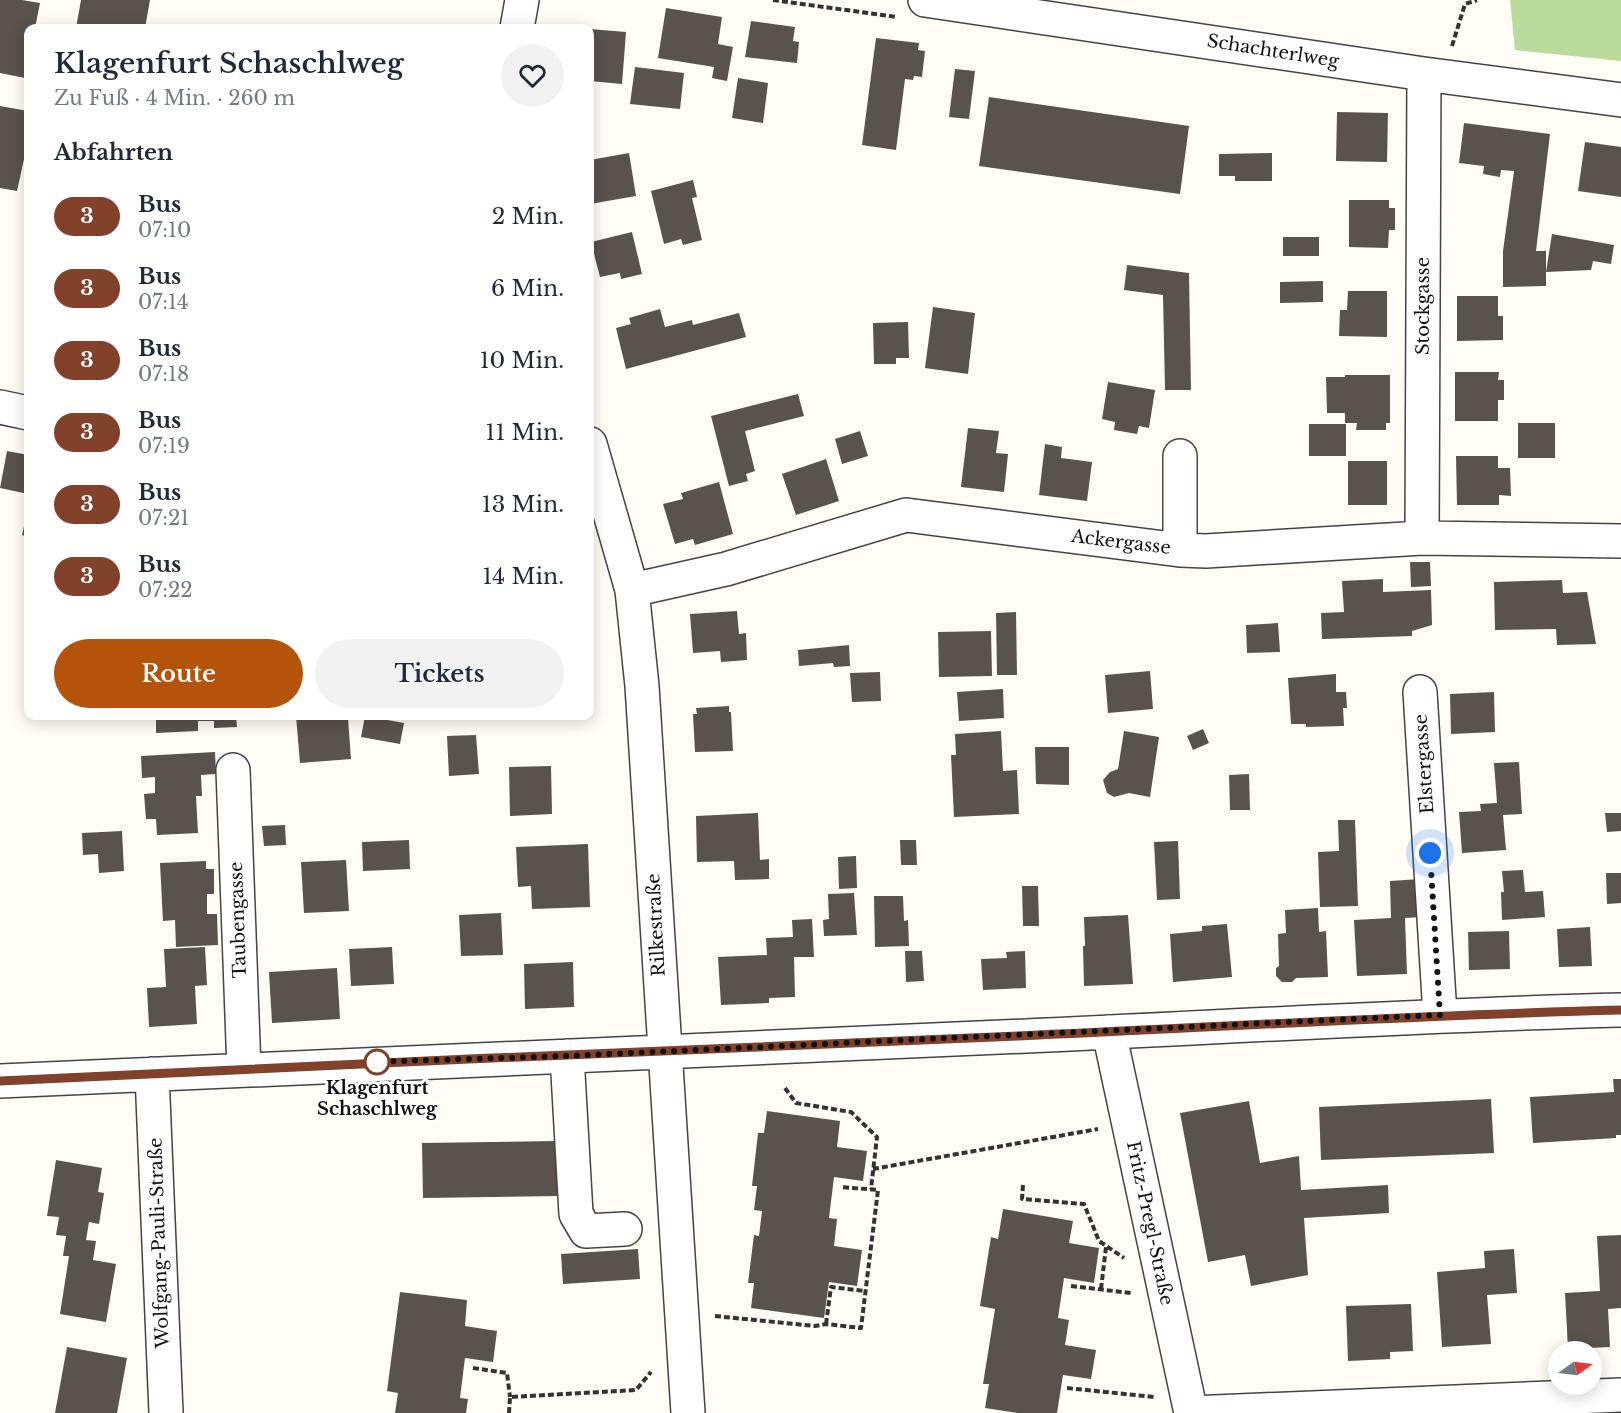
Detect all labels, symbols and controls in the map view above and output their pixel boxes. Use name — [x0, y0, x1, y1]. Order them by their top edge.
street label: Schachterlweg — [1205, 30, 1341, 72]
button: heart — [501, 44, 564, 107]
text: Klagenfurt Schaschlweg — [54, 46, 404, 81]
text: Zu Fuß · 4 Min. · 260 m — [54, 86, 295, 110]
text: Abfahrten — [54, 139, 173, 166]
text: Bus — [138, 191, 181, 218]
text: 3 — [80, 203, 94, 229]
text: 2 Min. — [492, 203, 564, 230]
text: 07:10 — [138, 218, 191, 242]
street label: Stockgasse — [1412, 257, 1434, 355]
text: Bus — [138, 263, 181, 290]
text: 3 — [80, 275, 94, 301]
text: 6 Min. — [491, 275, 564, 302]
text: 07:14 — [138, 290, 189, 314]
text: Bus — [138, 335, 181, 362]
text: 3 — [80, 347, 94, 373]
text: 10 Min. — [480, 347, 564, 374]
text: 07:18 — [138, 362, 189, 386]
text: Bus — [138, 407, 181, 434]
text: 3 — [80, 419, 94, 445]
text: 11 Min. — [486, 419, 564, 446]
text: 07:19 — [138, 434, 190, 458]
text: Bus — [138, 479, 181, 506]
text: 3 — [80, 491, 94, 517]
text: 13 Min. — [482, 491, 564, 518]
text: 07:21 — [138, 506, 189, 530]
street label: Ackergasse — [1069, 525, 1172, 559]
text: Bus — [138, 551, 181, 578]
text: 3 — [80, 563, 94, 589]
text: 14 Min. — [483, 563, 564, 590]
text: 07:22 — [138, 578, 193, 602]
button: Route — [54, 639, 303, 708]
button: Tickets — [315, 639, 564, 708]
street label: Elstergasse — [1410, 713, 1438, 815]
your location — [1415, 838, 1445, 868]
street label: Taubengasse — [225, 861, 251, 979]
street label: Rilkestraße — [642, 873, 670, 977]
marker: Klagenfurt Schaschlweg — [364, 1049, 390, 1075]
place label: Klagenfurt Schaschlweg — [317, 1077, 438, 1120]
street label: Wolfgang-Pauli-Straße — [144, 1137, 174, 1350]
street label: Fritz-Pregl-Straße — [1122, 1139, 1178, 1307]
north arrow — [1548, 1341, 1602, 1395]
map controls — [1548, 1341, 1602, 1395]

